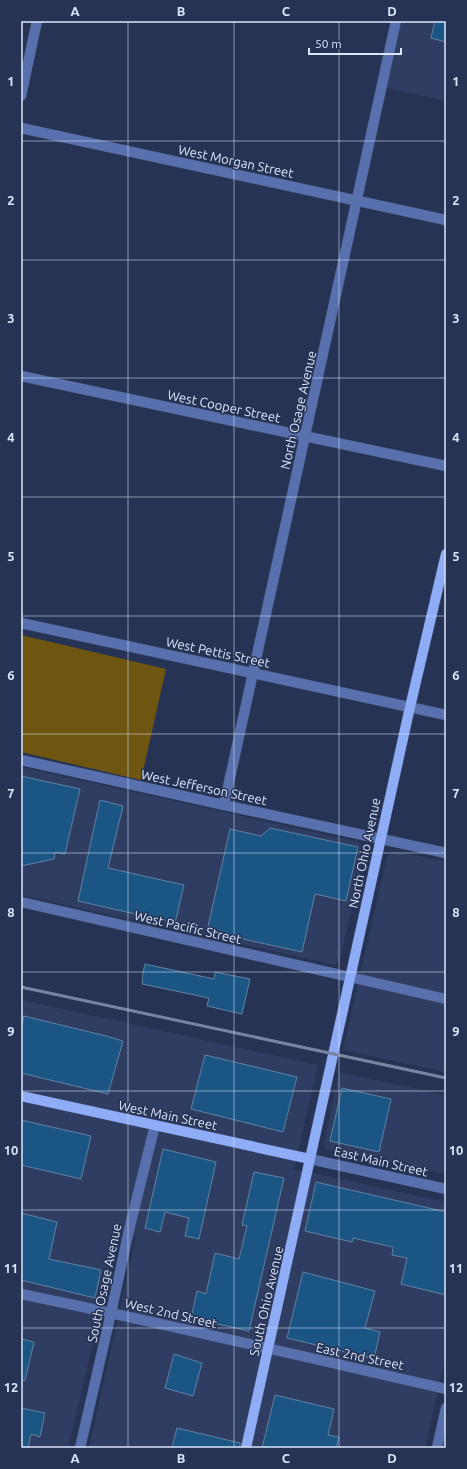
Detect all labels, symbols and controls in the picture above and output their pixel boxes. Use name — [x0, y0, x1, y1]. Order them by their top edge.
text: A — [70, 4, 80, 18]
text: B — [177, 4, 186, 18]
text: C — [282, 4, 291, 18]
text: D — [387, 4, 397, 18]
scale bar — [309, 30, 401, 56]
text: 50 m — [315, 37, 342, 50]
text: 1 — [7, 74, 15, 88]
text: 1 — [452, 74, 460, 88]
street label: West Morgan Street — [177, 142, 295, 180]
text: 2 — [7, 193, 15, 207]
text: 2 — [452, 193, 460, 207]
text: 3 — [7, 311, 15, 325]
text: 3 — [452, 311, 460, 325]
street label: North Osage Avenue — [278, 349, 318, 471]
street label: West Cooper Street — [166, 387, 282, 425]
text: 4 — [7, 430, 15, 444]
text: 4 — [452, 430, 460, 444]
text: 5 — [7, 549, 15, 563]
text: 5 — [452, 549, 460, 563]
street label: West Pettis Street — [165, 634, 271, 670]
text: 6 — [7, 668, 15, 682]
text: 6 — [452, 668, 460, 682]
street label: West Jefferson Street — [140, 767, 268, 807]
text: 7 — [7, 786, 15, 800]
text: 7 — [452, 786, 460, 800]
street label: North Ohio Avenue — [345, 797, 383, 909]
text: 8 — [7, 905, 15, 919]
text: 8 — [452, 905, 460, 919]
street label: West Pacific Street — [133, 908, 243, 946]
text: 9 — [7, 1024, 15, 1038]
text: 9 — [452, 1024, 460, 1038]
street label: West Main Street — [117, 1098, 219, 1132]
text: 10 — [4, 1143, 18, 1157]
street label: East Main Street — [333, 1143, 429, 1179]
text: 10 — [449, 1143, 463, 1157]
street label: South Osage Avenue — [85, 1222, 123, 1344]
street label: South Ohio Avenue — [247, 1245, 285, 1357]
text: 11 — [4, 1261, 18, 1275]
text: 11 — [449, 1261, 463, 1275]
street label: West 2nd Street — [123, 1296, 219, 1330]
street label: East 2nd Street — [315, 1340, 405, 1372]
text: 12 — [4, 1380, 18, 1394]
text: 12 — [449, 1380, 463, 1394]
text: A — [70, 1451, 80, 1465]
text: B — [177, 1451, 186, 1465]
text: C — [282, 1451, 291, 1465]
text: D — [387, 1451, 397, 1465]

